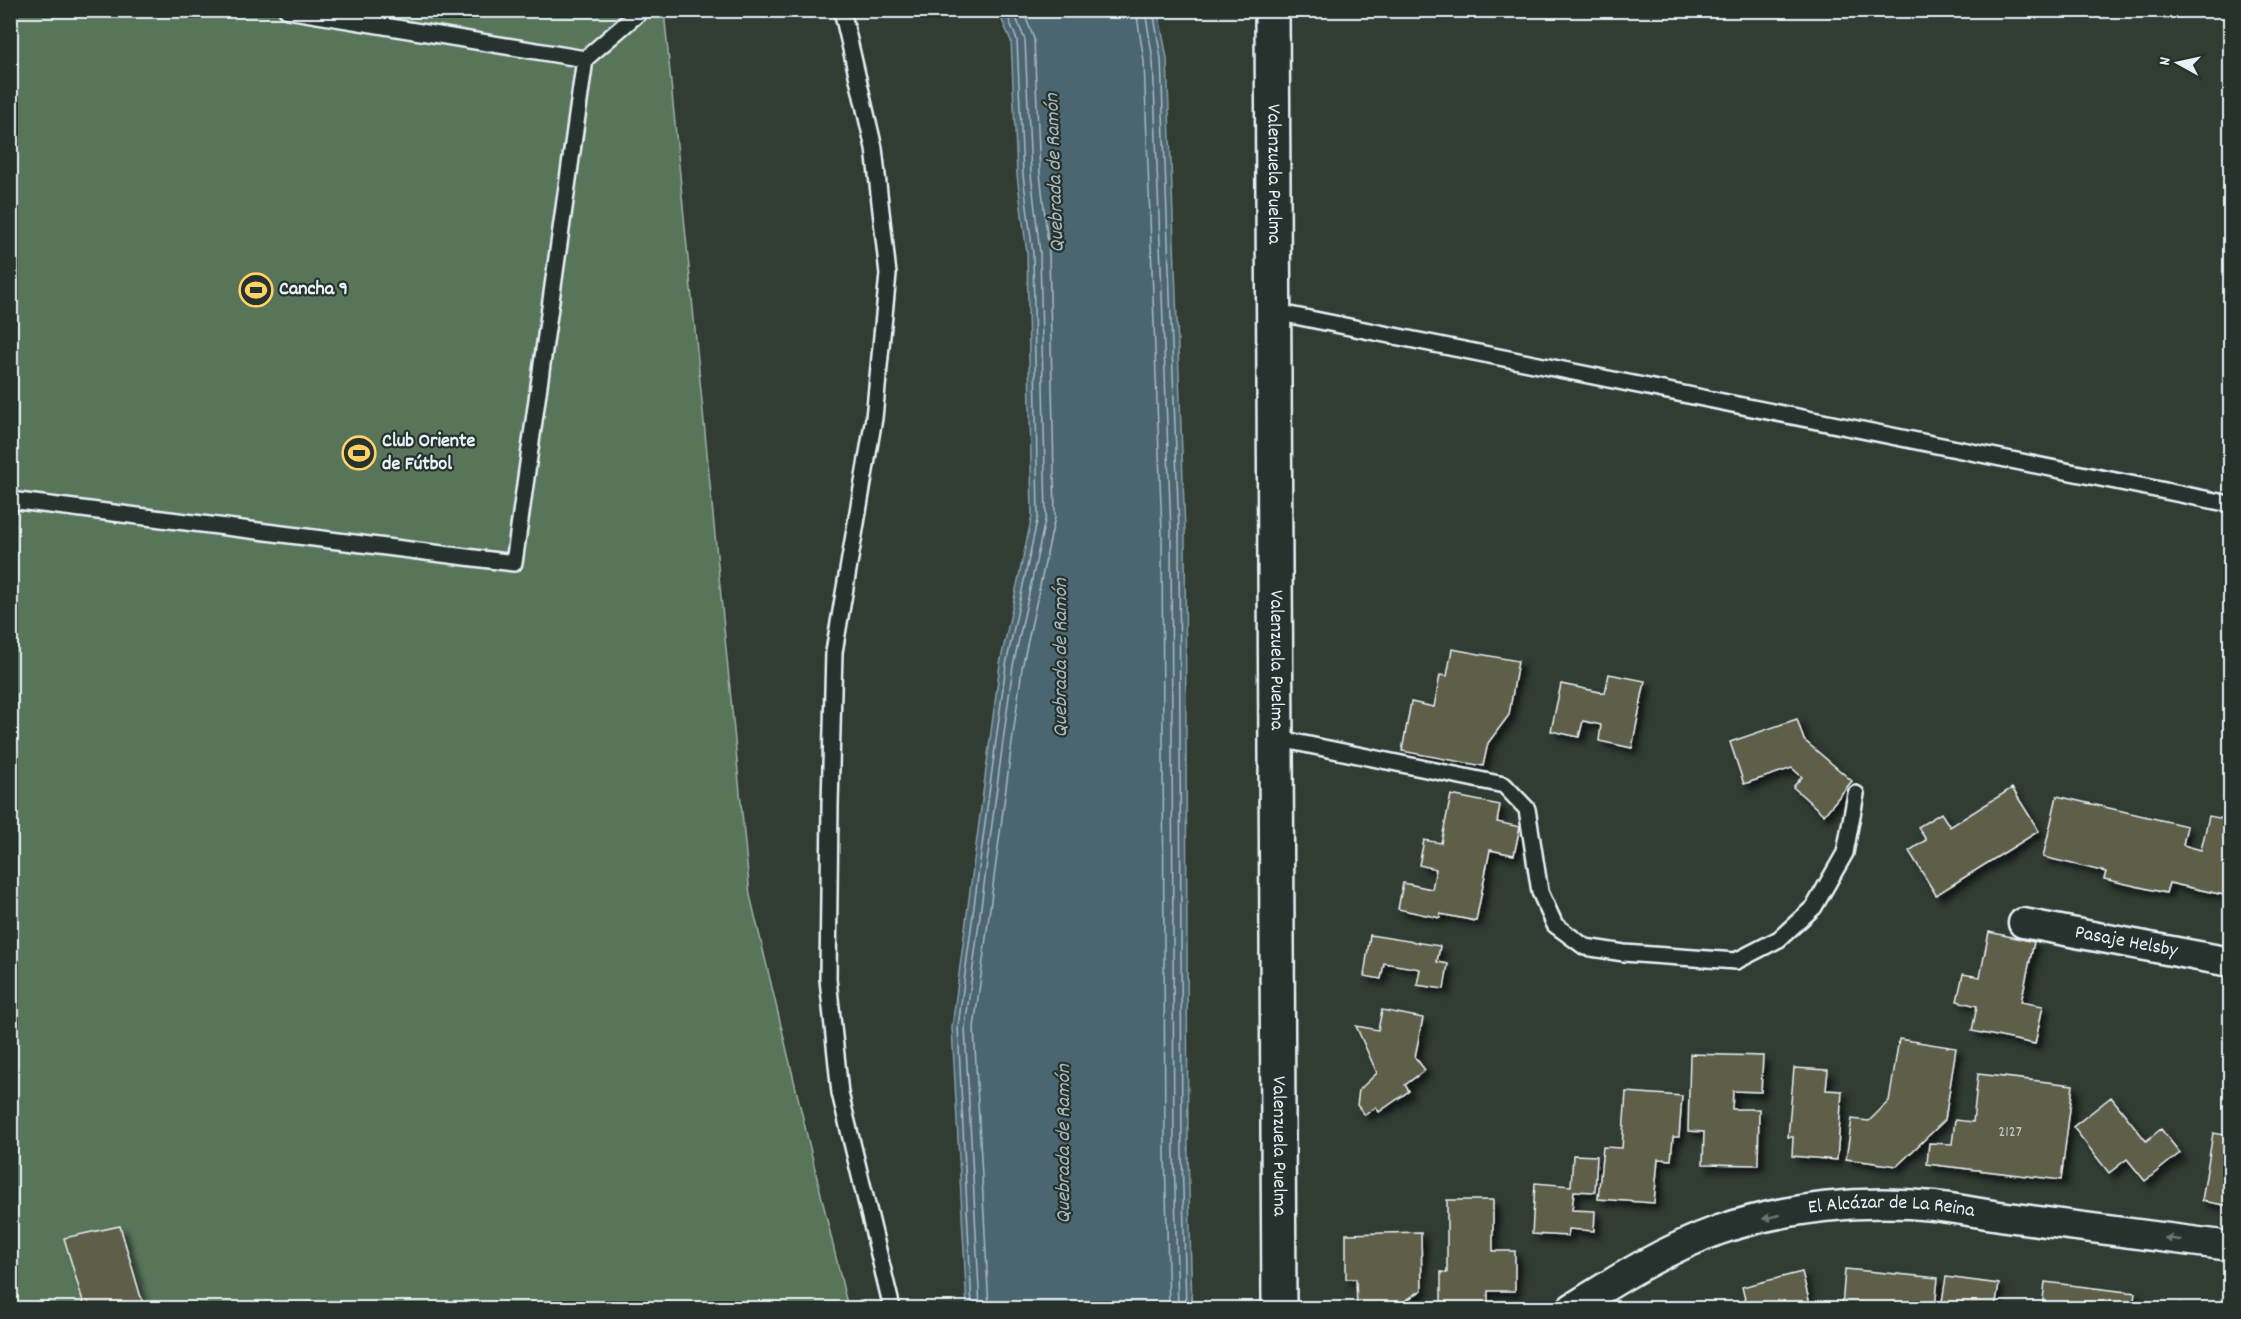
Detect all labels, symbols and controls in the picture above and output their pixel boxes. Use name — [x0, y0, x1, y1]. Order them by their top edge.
north arrow — [2148, 33, 2208, 93]
text: N — [2154, 56, 2178, 67]
water label: Quebrada de Ramón — [1038, 92, 1074, 253]
street label: Valenzuela Puelma — [1259, 104, 1287, 245]
sports icon: Cancha 9 — [238, 272, 274, 308]
place label: Cancha 9 — [279, 276, 348, 304]
place label: Club Oriente de Fútbol — [382, 428, 475, 479]
sports icon: Club Oriente de Fútbol — [341, 435, 377, 471]
water label: Quebrada de Ramón — [1047, 577, 1077, 738]
street label: Valenzuela Puelma — [1261, 590, 1290, 731]
street label: Pasaje Helsby — [2072, 919, 2181, 966]
water label: Quebrada de Ramón — [1050, 1063, 1080, 1224]
street label: Valenzuela Puelma — [1264, 1076, 1293, 1217]
house number: 2127 — [1998, 1121, 2022, 1144]
street label: El Alcázar de La Reina — [1806, 1190, 1977, 1226]
one-way arrow — [1762, 1212, 1780, 1222]
one-way arrow — [2163, 1234, 2182, 1243]

